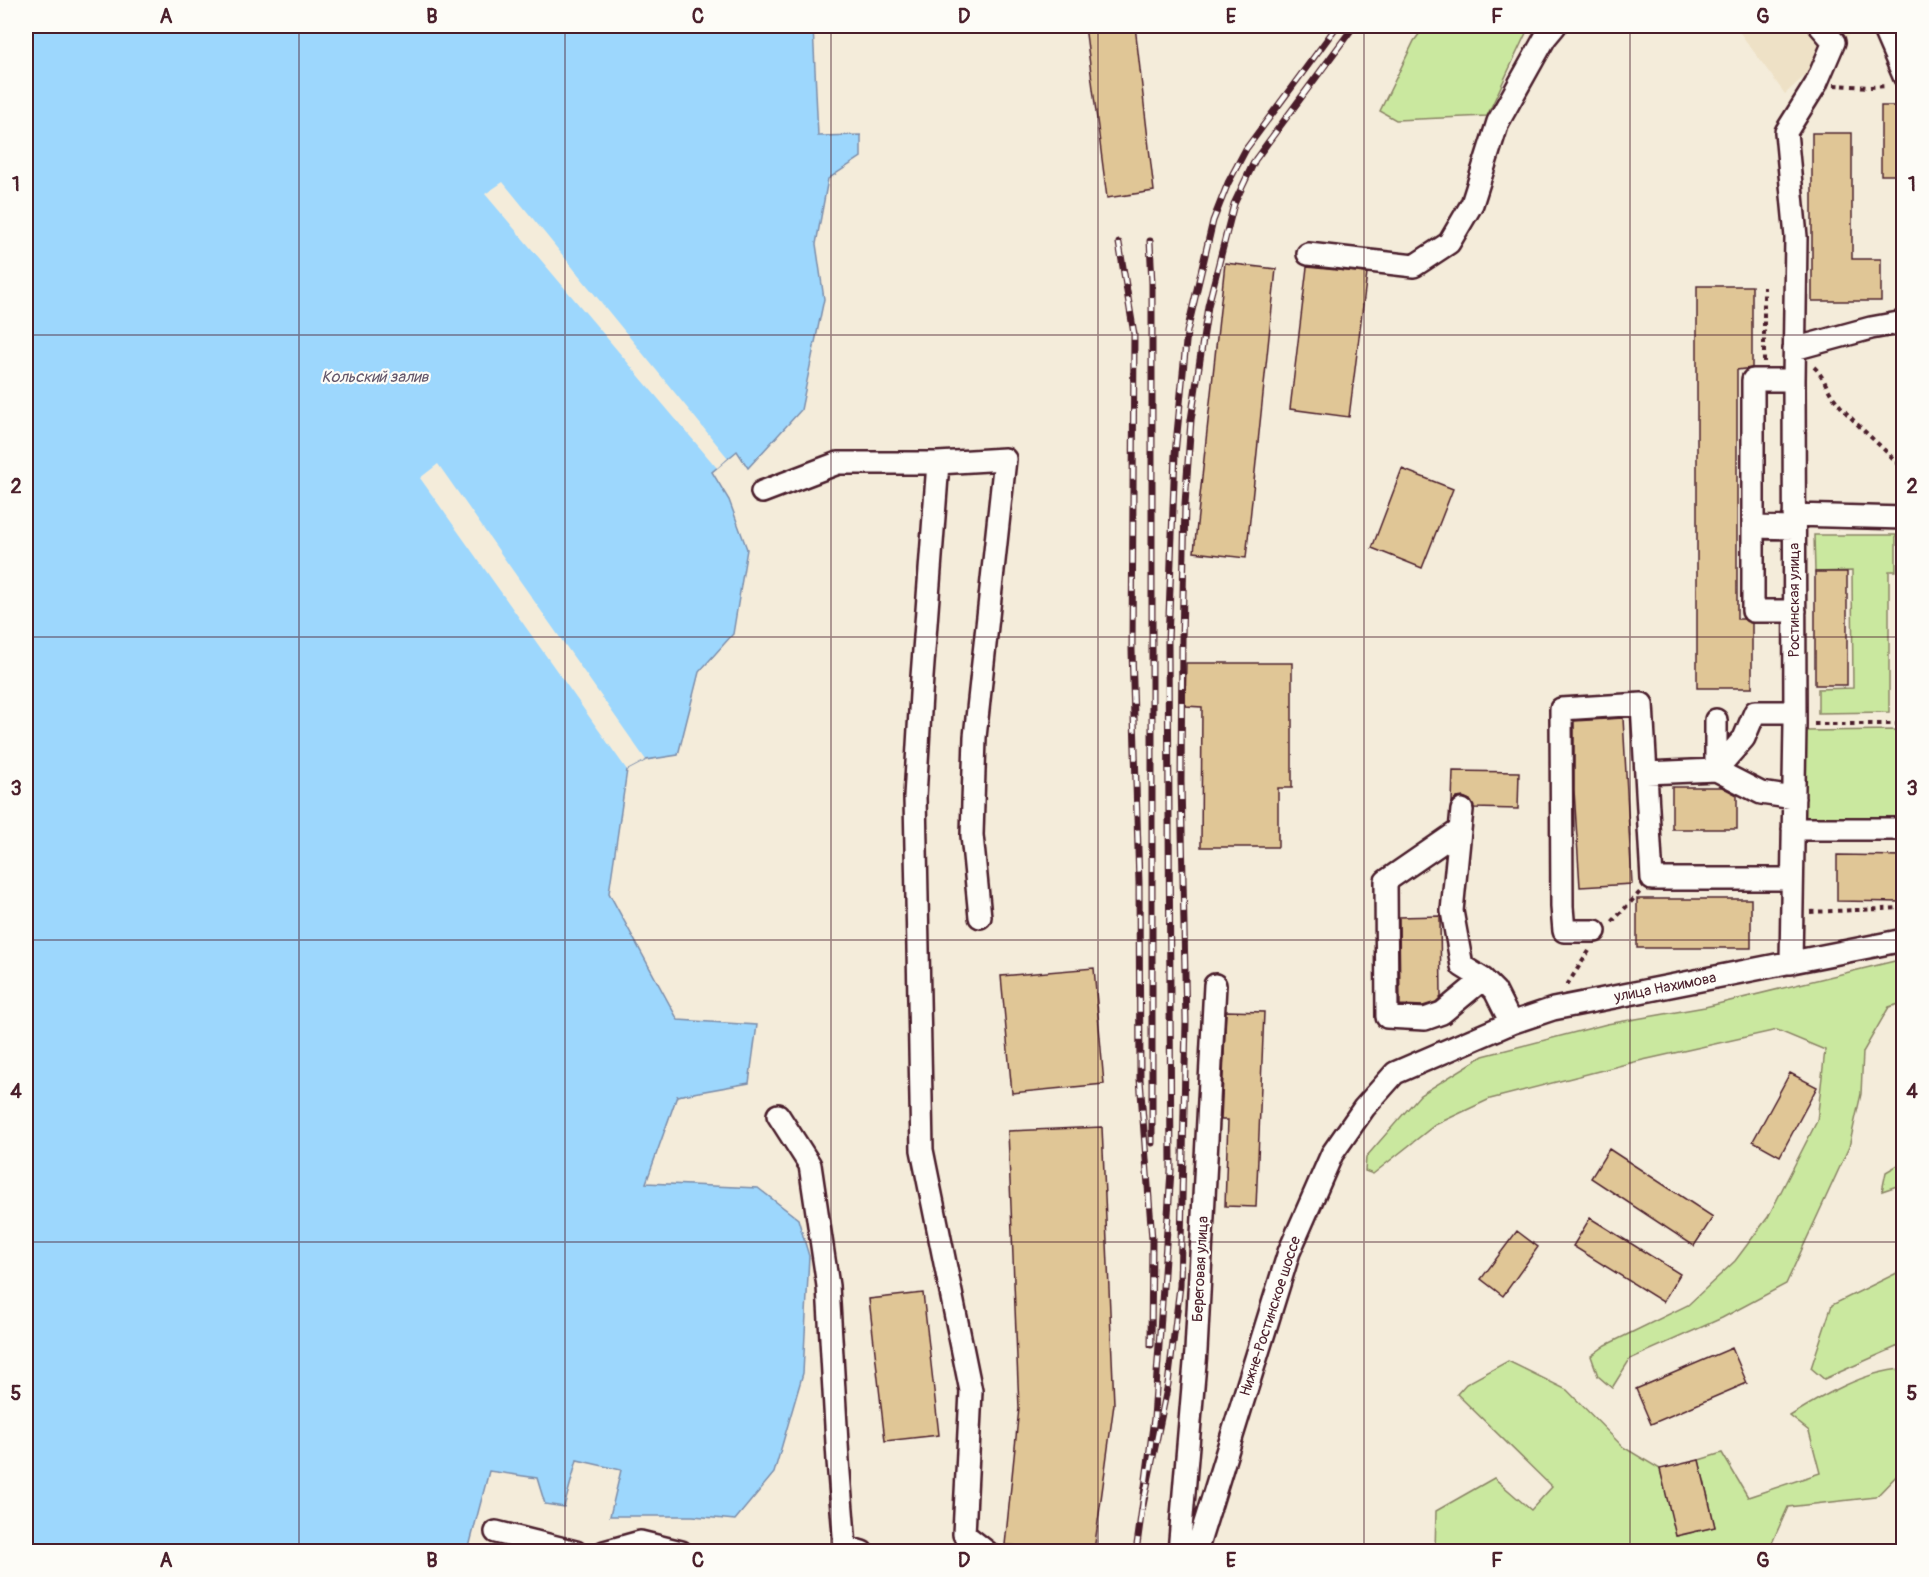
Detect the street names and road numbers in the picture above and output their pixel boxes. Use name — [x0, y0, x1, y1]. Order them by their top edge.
street label: Ростинская улица — [1785, 543, 1804, 657]
street label: улица Нахимова — [1611, 968, 1718, 1007]
street label: Береговая улица — [1188, 1216, 1213, 1322]
street label: Нижне-Ростинское шоссе — [1236, 1233, 1305, 1398]

